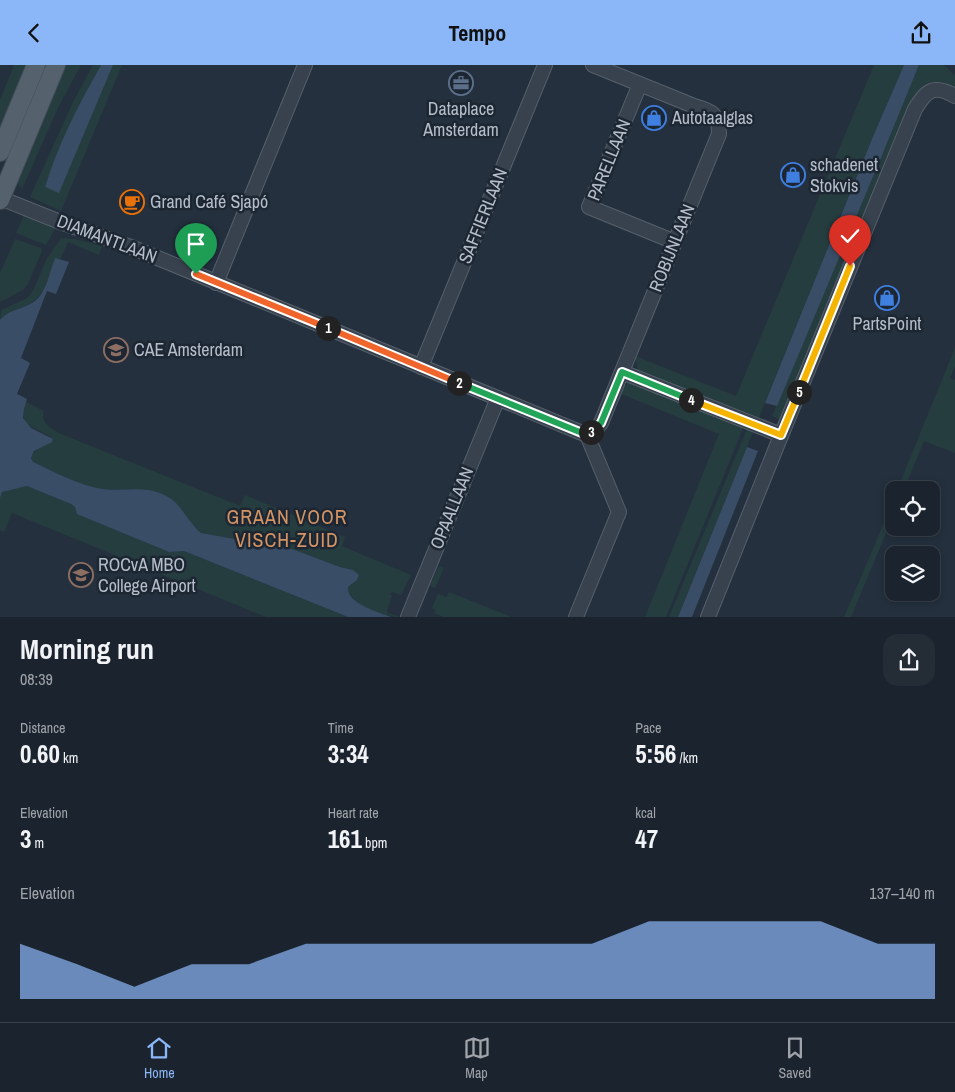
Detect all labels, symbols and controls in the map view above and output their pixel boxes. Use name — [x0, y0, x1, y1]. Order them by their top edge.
text: Tempo — [449, 18, 506, 48]
icon: back — [20, 19, 48, 47]
icon: share — [907, 19, 935, 47]
office icon: Dataplace Amsterdam — [448, 70, 474, 96]
place label: Dataplace Amsterdam — [422, 96, 499, 142]
shop icon: Autotaalglas — [641, 105, 667, 131]
place label: Autotaalglas — [671, 105, 753, 130]
street label: PARELLAAN — [581, 115, 636, 204]
place label: schadenet Stokvis — [810, 152, 878, 198]
shop icon: schadenet Stokvis — [780, 162, 806, 188]
street label: SAFFIERLAAN — [452, 164, 513, 267]
cafe icon: Grand Café Sjapó — [119, 189, 145, 215]
place label: Grand Café Sjapó — [150, 189, 268, 214]
street label: ROBIJNLAAN — [643, 200, 700, 295]
street label: DIAMANTLAAN — [54, 208, 161, 269]
pin — [829, 215, 871, 266]
icon: check — [836, 222, 864, 250]
pin — [175, 223, 217, 274]
icon: arrive — [182, 230, 210, 258]
shop icon: PartsPoint — [874, 285, 900, 311]
place label: PartsPoint — [853, 311, 921, 336]
pin: 1 — [316, 315, 340, 341]
text: 1 — [325, 319, 332, 337]
school or university icon: CAE Amsterdam — [103, 337, 129, 363]
place label: CAE Amsterdam — [134, 337, 243, 362]
pin: 2 — [446, 371, 472, 395]
text: 2 — [456, 374, 463, 392]
pin: 5 — [786, 379, 812, 405]
text: 5 — [796, 383, 803, 401]
pin: 4 — [678, 387, 704, 413]
text: 4 — [688, 391, 695, 409]
pin: 3 — [578, 419, 604, 445]
text: 3 — [588, 423, 595, 441]
street label: OPAALLAAN — [424, 463, 479, 553]
map controls — [885, 481, 940, 601]
button: locate — [885, 481, 940, 536]
district label: GRAAN VOOR VISCH-ZUID — [226, 503, 348, 553]
button: layers — [885, 546, 940, 601]
place label: ROCvA MBO College Airport — [98, 552, 196, 598]
school or university icon: ROCvA MBO College Airport — [68, 562, 94, 588]
text: Morning run — [20, 630, 154, 668]
button: share — [883, 634, 935, 686]
text: 08:39 — [20, 668, 53, 690]
text: Distance — [20, 719, 65, 737]
text: Time — [328, 719, 354, 737]
text: Pace — [635, 719, 662, 737]
text: 0.60 — [20, 737, 60, 771]
text: 3:34 — [328, 737, 369, 771]
text: 5:56 — [635, 737, 676, 771]
text: km — [60, 749, 78, 767]
text: /km — [676, 749, 698, 767]
text: Elevation — [20, 804, 68, 822]
text: Heart rate — [328, 804, 379, 822]
text: kcal — [635, 804, 656, 822]
text: 3 — [20, 822, 31, 856]
text: 161 — [328, 822, 362, 856]
text: 47 — [635, 822, 658, 856]
text: m — [31, 834, 44, 852]
text: bpm — [362, 834, 387, 852]
text: Elevation — [20, 882, 75, 904]
text: 137–140 m — [869, 882, 935, 904]
tab: Home — [144, 1034, 175, 1082]
tab: Map — [463, 1034, 491, 1082]
tab: Saved — [778, 1034, 811, 1082]

